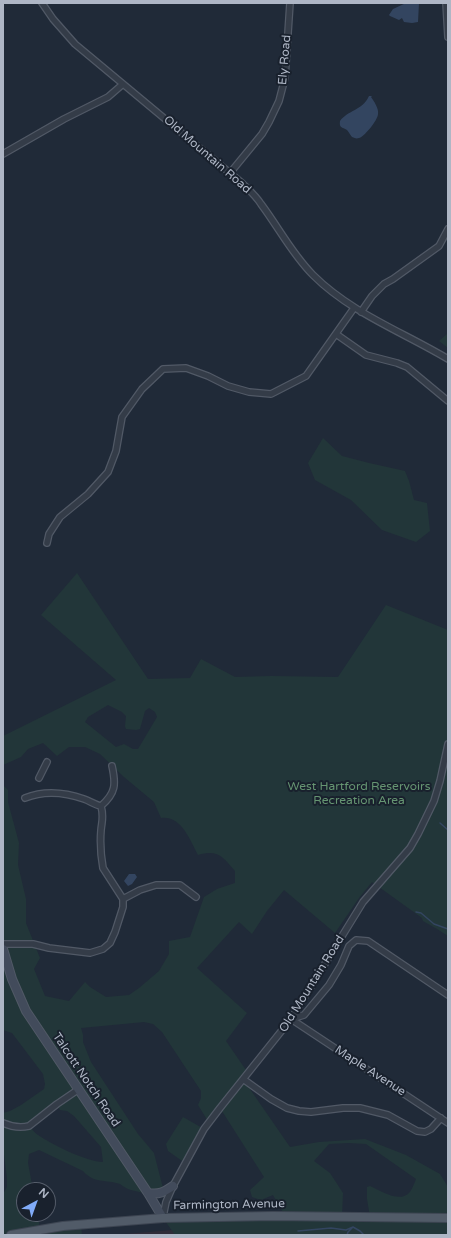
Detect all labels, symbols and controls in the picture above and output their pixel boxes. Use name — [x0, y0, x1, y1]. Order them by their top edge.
street label: Ely Road — [276, 34, 294, 86]
street label: Old Mountain Road — [160, 113, 254, 197]
park label: West Hartford Reservoirs Recreation Area — [288, 780, 430, 808]
street label: Old Mountain Road — [276, 933, 348, 1035]
street label: Talcott Notch Road — [49, 1030, 123, 1130]
street label: Maple Avenue — [332, 1043, 408, 1099]
north arrow — [16, 1182, 56, 1222]
text: N — [36, 1186, 51, 1201]
street label: Farmington Avenue — [173, 1197, 285, 1213]

